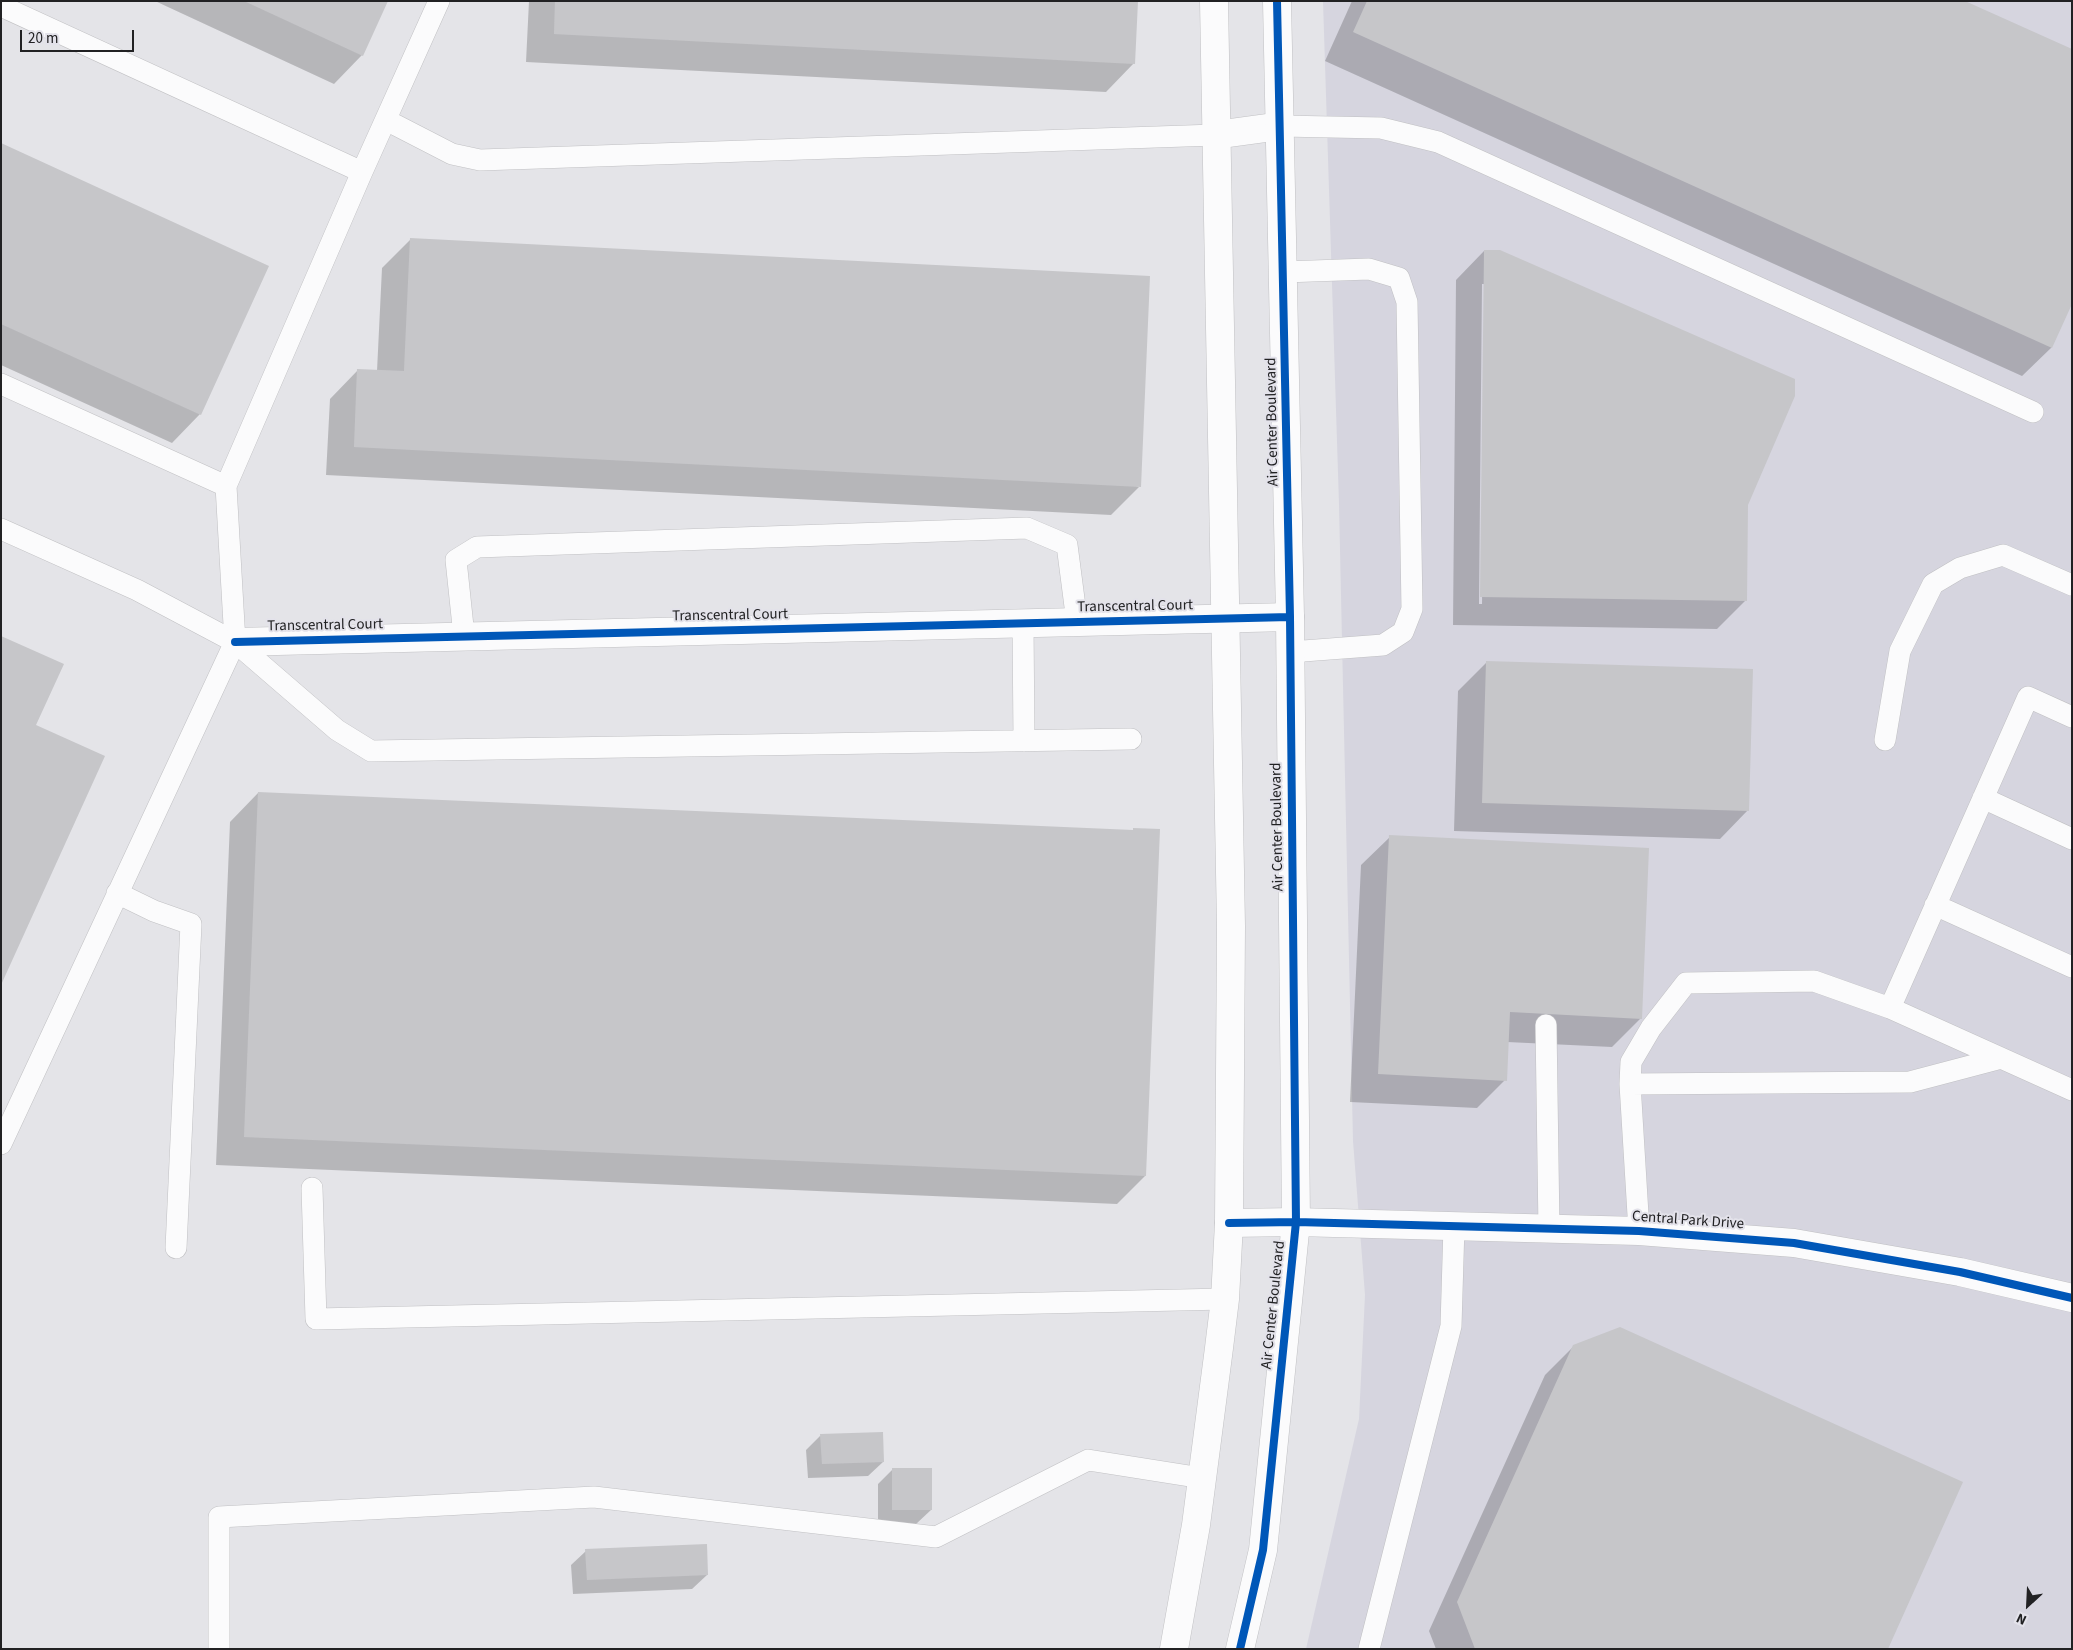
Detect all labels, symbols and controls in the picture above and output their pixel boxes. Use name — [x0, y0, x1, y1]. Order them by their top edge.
scale bar — [22, 20, 136, 52]
text: 20 m — [28, 28, 58, 49]
street label: Air Center Boulevard — [1263, 357, 1283, 487]
street label: Transcentral Court — [1077, 597, 1193, 617]
street label: Transcentral Court — [672, 606, 788, 626]
street label: Transcentral Court — [267, 616, 383, 636]
street label: Air Center Boulevard — [1268, 762, 1288, 892]
street label: Central Park Drive — [1631, 1208, 1745, 1234]
street label: Air Center Boulevard — [1258, 1240, 1290, 1370]
north arrow — [2003, 1580, 2053, 1630]
text: N — [2013, 1608, 2030, 1630]

